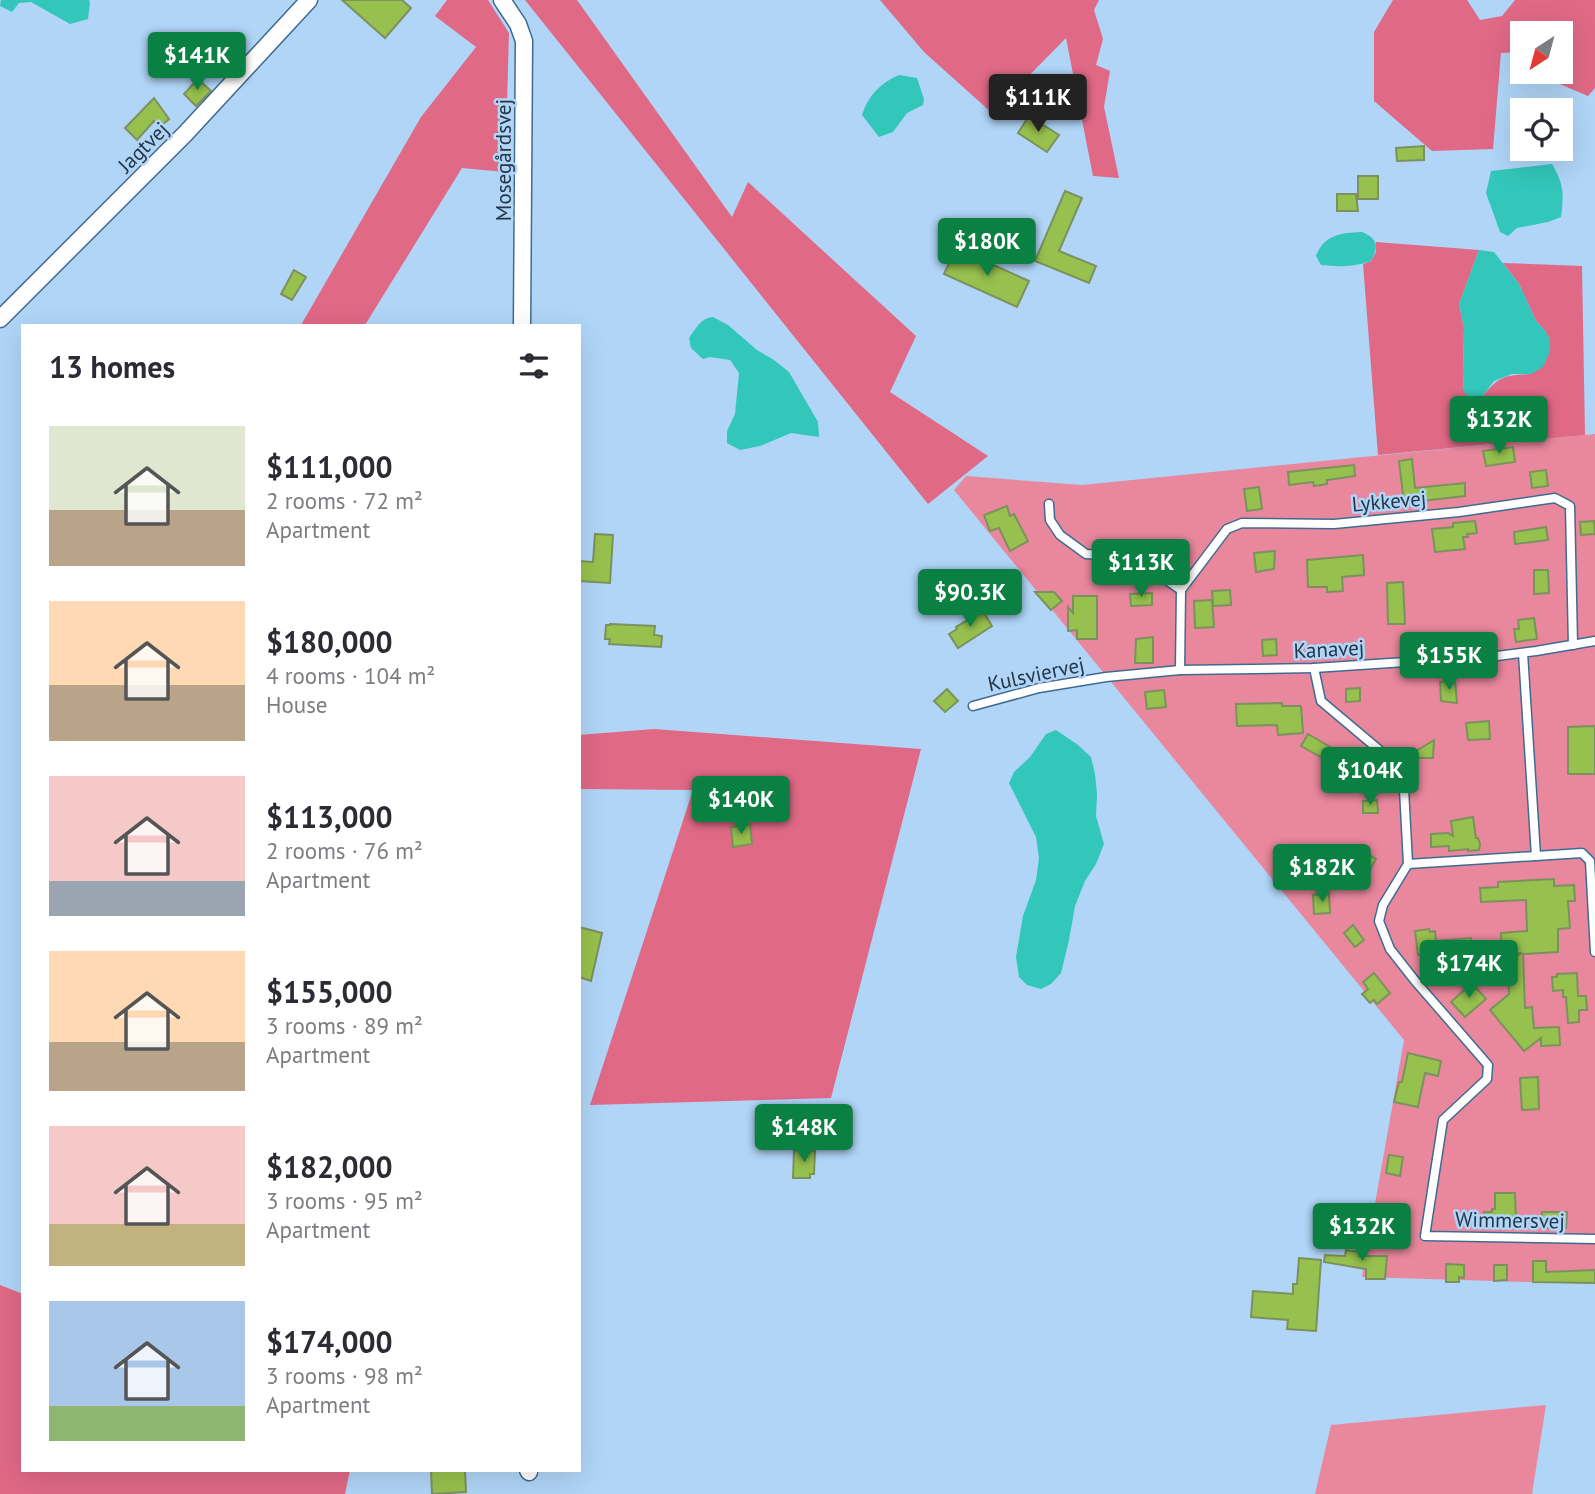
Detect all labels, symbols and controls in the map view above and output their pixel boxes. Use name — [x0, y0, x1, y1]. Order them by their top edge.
north arrow — [1510, 21, 1573, 84]
map controls — [1510, 21, 1573, 161]
pin: $141K — [148, 32, 246, 92]
text: $141K — [164, 40, 230, 69]
pin: $111K — [989, 74, 1087, 134]
text: $111K — [1005, 82, 1071, 111]
button: locate — [1510, 98, 1573, 161]
street label: Mosegårdsvej — [490, 99, 517, 221]
street label: Jagtvej — [111, 116, 174, 179]
pin: $180K — [938, 218, 1036, 278]
text: $180K — [954, 226, 1020, 255]
text: 13 homes — [49, 347, 175, 386]
icon: filters — [515, 347, 553, 385]
pin: $132K — [1450, 396, 1548, 456]
text: $132K — [1466, 404, 1532, 433]
text: $111,000 — [266, 447, 393, 486]
icon: home — [105, 454, 189, 538]
street label: Lykkevej — [1351, 484, 1427, 518]
text: 2 rooms · 72 m² — [266, 486, 423, 515]
text: Apartment — [266, 515, 370, 544]
pin: $113K — [1092, 540, 1190, 599]
text: $113K — [1108, 547, 1174, 576]
pin: $90.3K — [913, 570, 1027, 629]
text: $90.3K — [934, 577, 1006, 606]
text: $180,000 — [266, 622, 393, 661]
icon: home — [105, 629, 189, 713]
pin: $155K — [1400, 632, 1498, 692]
street label: Kanavej — [1293, 634, 1365, 664]
text: $155K — [1416, 640, 1482, 669]
street label: Kulsviervej — [985, 651, 1087, 697]
text: 4 rooms · 104 m² — [266, 661, 435, 690]
text: House — [266, 690, 328, 719]
pin: $104K — [1321, 748, 1419, 807]
text: $104K — [1337, 755, 1403, 784]
pin: $140K — [692, 776, 790, 836]
text: $140K — [708, 784, 774, 813]
text: $113,000 — [266, 797, 393, 836]
icon: home — [105, 804, 189, 888]
text: 2 rooms · 76 m² — [266, 836, 423, 865]
pin: $182K — [1273, 844, 1371, 904]
text: $182K — [1289, 852, 1355, 881]
text: Apartment — [266, 865, 370, 894]
pin: $174K — [1420, 940, 1518, 1000]
text: $174K — [1436, 948, 1502, 977]
text: $155,000 — [266, 972, 393, 1011]
icon: home — [105, 979, 189, 1063]
text: 3 rooms · 89 m² — [266, 1011, 423, 1040]
text: Apartment — [266, 1040, 370, 1069]
pin: $148K — [755, 1104, 853, 1164]
text: $148K — [771, 1112, 837, 1141]
text: $182,000 — [266, 1147, 393, 1186]
icon: home — [105, 1154, 189, 1238]
text: 3 rooms · 95 m² — [266, 1186, 423, 1215]
pin: $132K — [1313, 1204, 1411, 1263]
street label: Wimmersvej — [1455, 1206, 1565, 1234]
text: $132K — [1329, 1211, 1395, 1240]
text: Apartment — [266, 1215, 370, 1244]
text: $174,000 — [266, 1322, 393, 1361]
icon: home — [105, 1329, 189, 1413]
text: 3 rooms · 98 m² — [266, 1361, 423, 1390]
text: Apartment — [266, 1390, 370, 1419]

